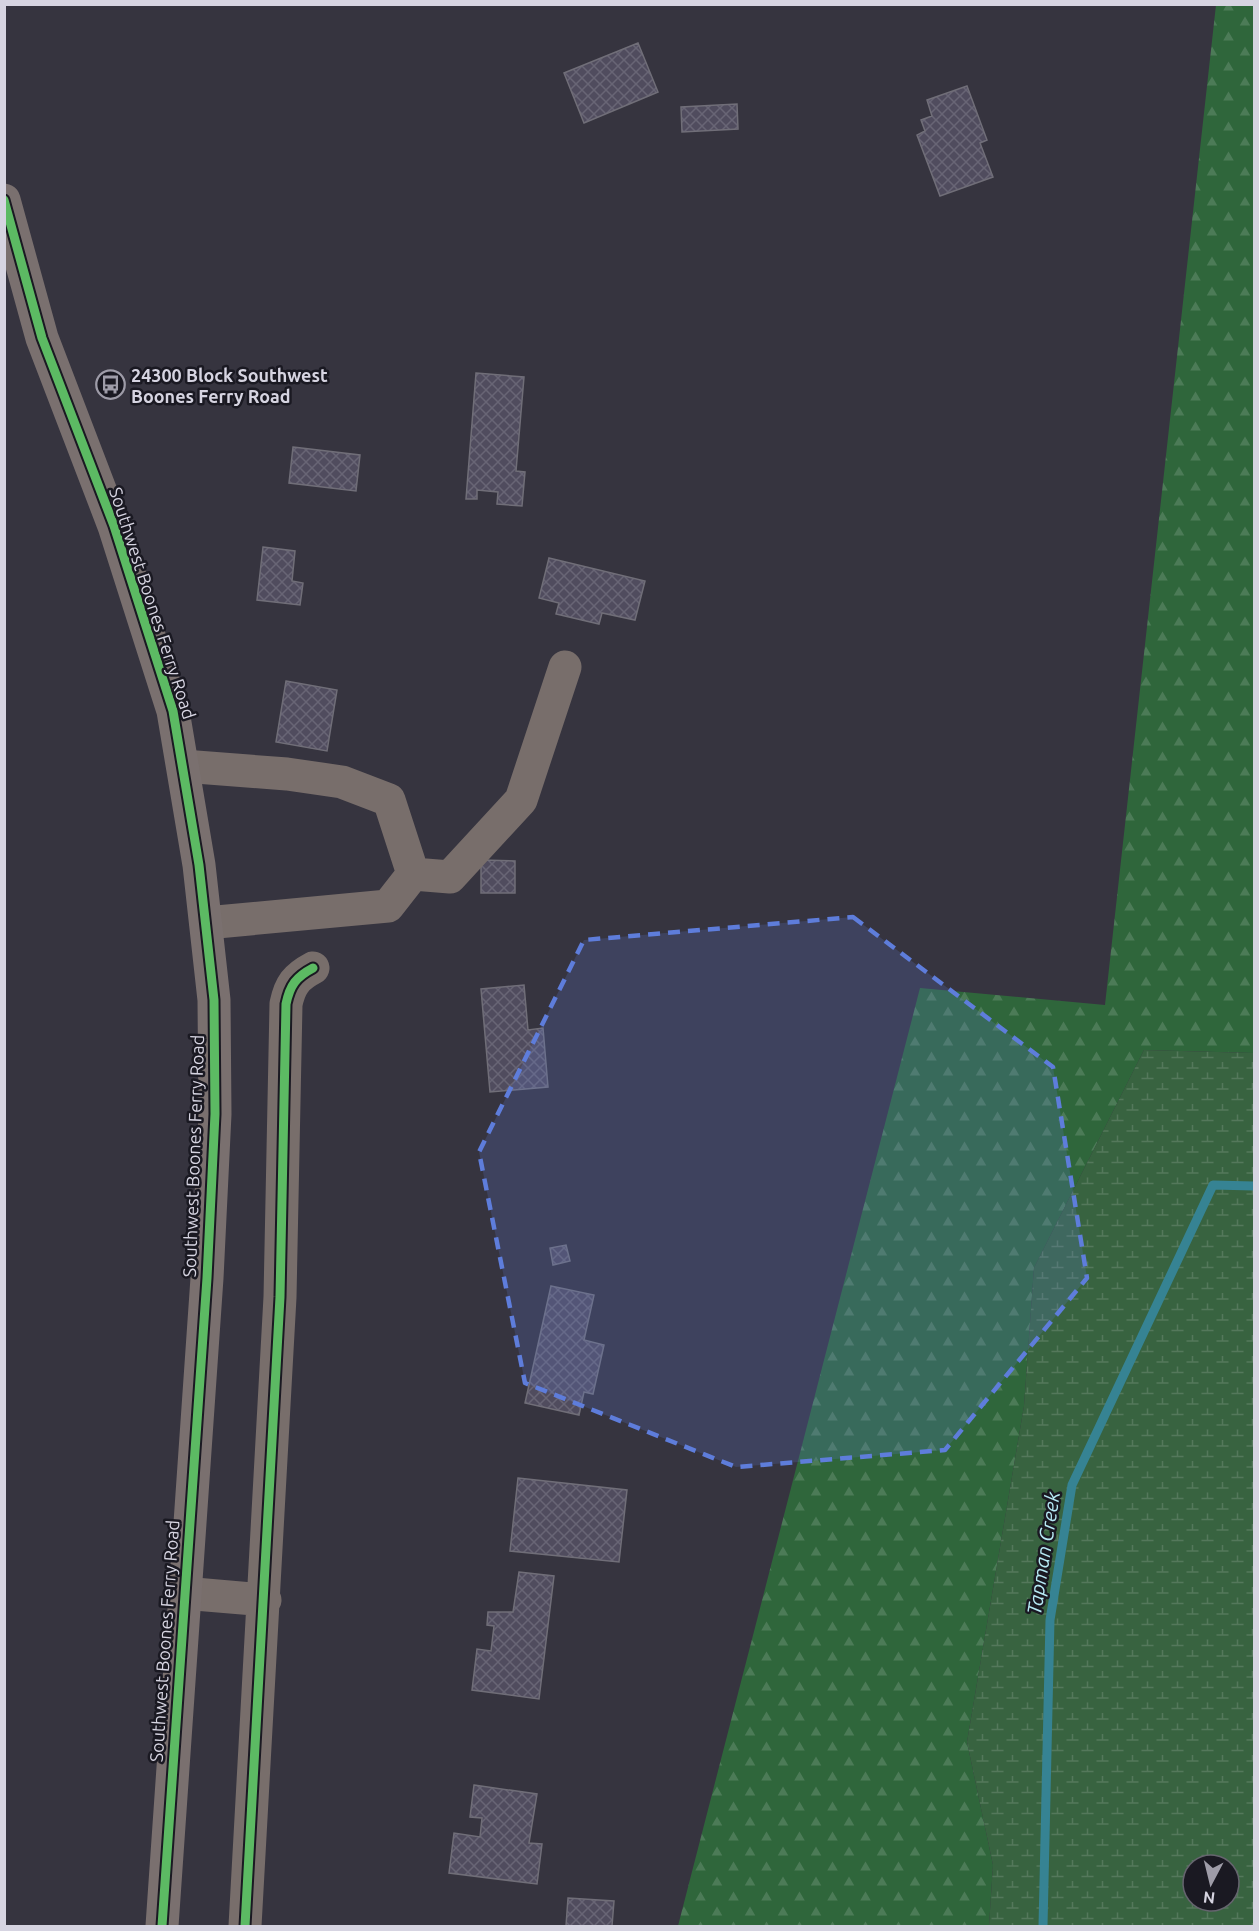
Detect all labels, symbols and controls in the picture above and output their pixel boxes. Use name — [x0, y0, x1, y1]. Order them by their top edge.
place label: 24300 Block Southwest Boones Ferry Road — [131, 365, 328, 406]
bus stop icon: 24300 Block Southwest Boones Ferry Road — [94, 369, 126, 401]
street label: Southwest Boones Ferry Road — [106, 484, 200, 722]
street label: Southwest Boones Ferry Road — [179, 1034, 207, 1278]
water label: Tapman Creek — [1022, 1489, 1064, 1616]
street label: Southwest Boones Ferry Road — [146, 1519, 182, 1763]
north arrow — [1181, 1853, 1241, 1913]
text: N — [1202, 1888, 1216, 1908]

